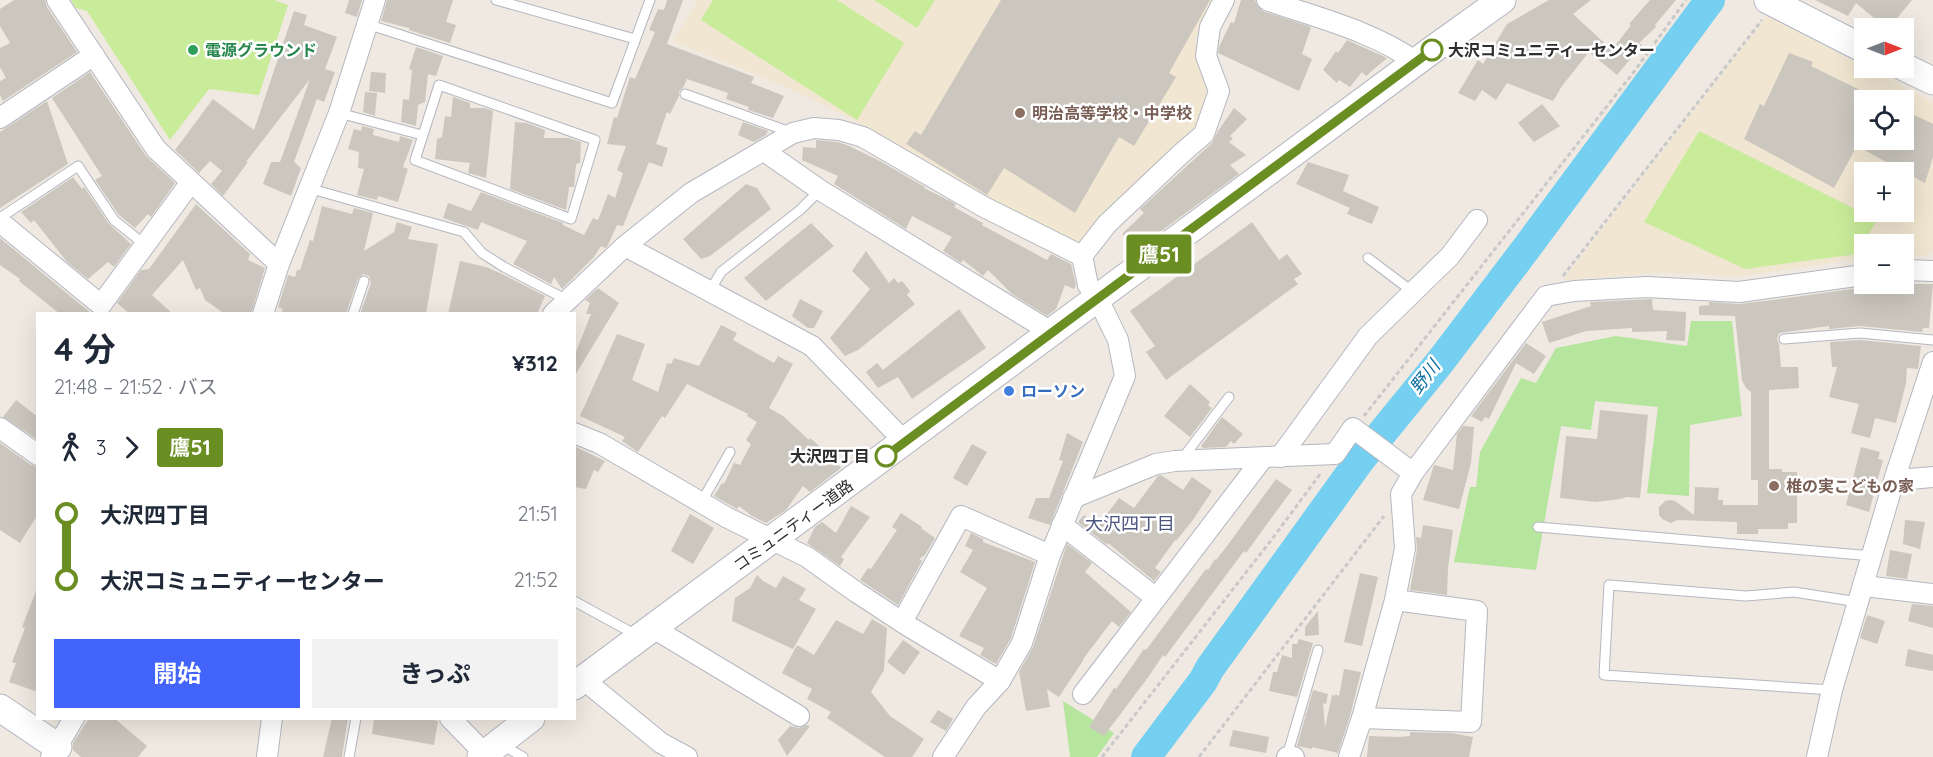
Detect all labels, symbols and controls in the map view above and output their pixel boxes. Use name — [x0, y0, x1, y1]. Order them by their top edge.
north arrow — [1854, 18, 1914, 78]
map controls — [1854, 18, 1914, 294]
marker: 大沢コミュニティーセンター — [1421, 39, 1443, 61]
place label: 電源グラウンド — [205, 40, 317, 60]
place label: 大沢コミュニティーセンター — [1448, 40, 1655, 60]
marker: 電源グラウンド — [186, 43, 200, 57]
button: locate — [1854, 90, 1914, 150]
place label: 明治高等学校・中学校 — [1032, 103, 1192, 123]
marker: 明治高等学校・中学校 — [1013, 106, 1027, 120]
button: + — [1854, 162, 1914, 222]
line badge: 鷹51 — [1124, 234, 1194, 274]
button: − — [1854, 234, 1914, 294]
text: 鷹51 — [1138, 241, 1180, 267]
text: 4 分 — [54, 328, 116, 369]
text: ¥312 — [512, 349, 558, 377]
water label: 野川 — [1404, 354, 1446, 398]
text: 21:48 – 21:52 · バス — [54, 374, 218, 399]
place label: ローソン — [1021, 381, 1085, 401]
marker: ローソン — [1002, 384, 1016, 398]
icon: walk — [54, 431, 87, 464]
icon: forward — [115, 431, 148, 464]
text: 鷹51 — [169, 434, 211, 460]
text: 3 — [96, 435, 106, 460]
marker: 大沢四丁目 — [875, 445, 897, 467]
place label: 大沢四丁目 — [790, 446, 870, 466]
street label: コミュニティー道路 — [729, 475, 857, 575]
place label: 椎の実こどもの家 — [1786, 476, 1914, 496]
marker: 椎の実こどもの家 — [1767, 479, 1781, 493]
text: 大沢四丁目 — [100, 501, 210, 529]
text: 21:51 — [517, 501, 558, 526]
district label: 大沢四丁目 — [1085, 512, 1175, 535]
text: 大沢コミュニティーセンター — [100, 567, 385, 595]
text: 21:52 — [514, 567, 558, 592]
button: 開始 — [54, 639, 300, 708]
button: きっぷ — [312, 639, 558, 708]

